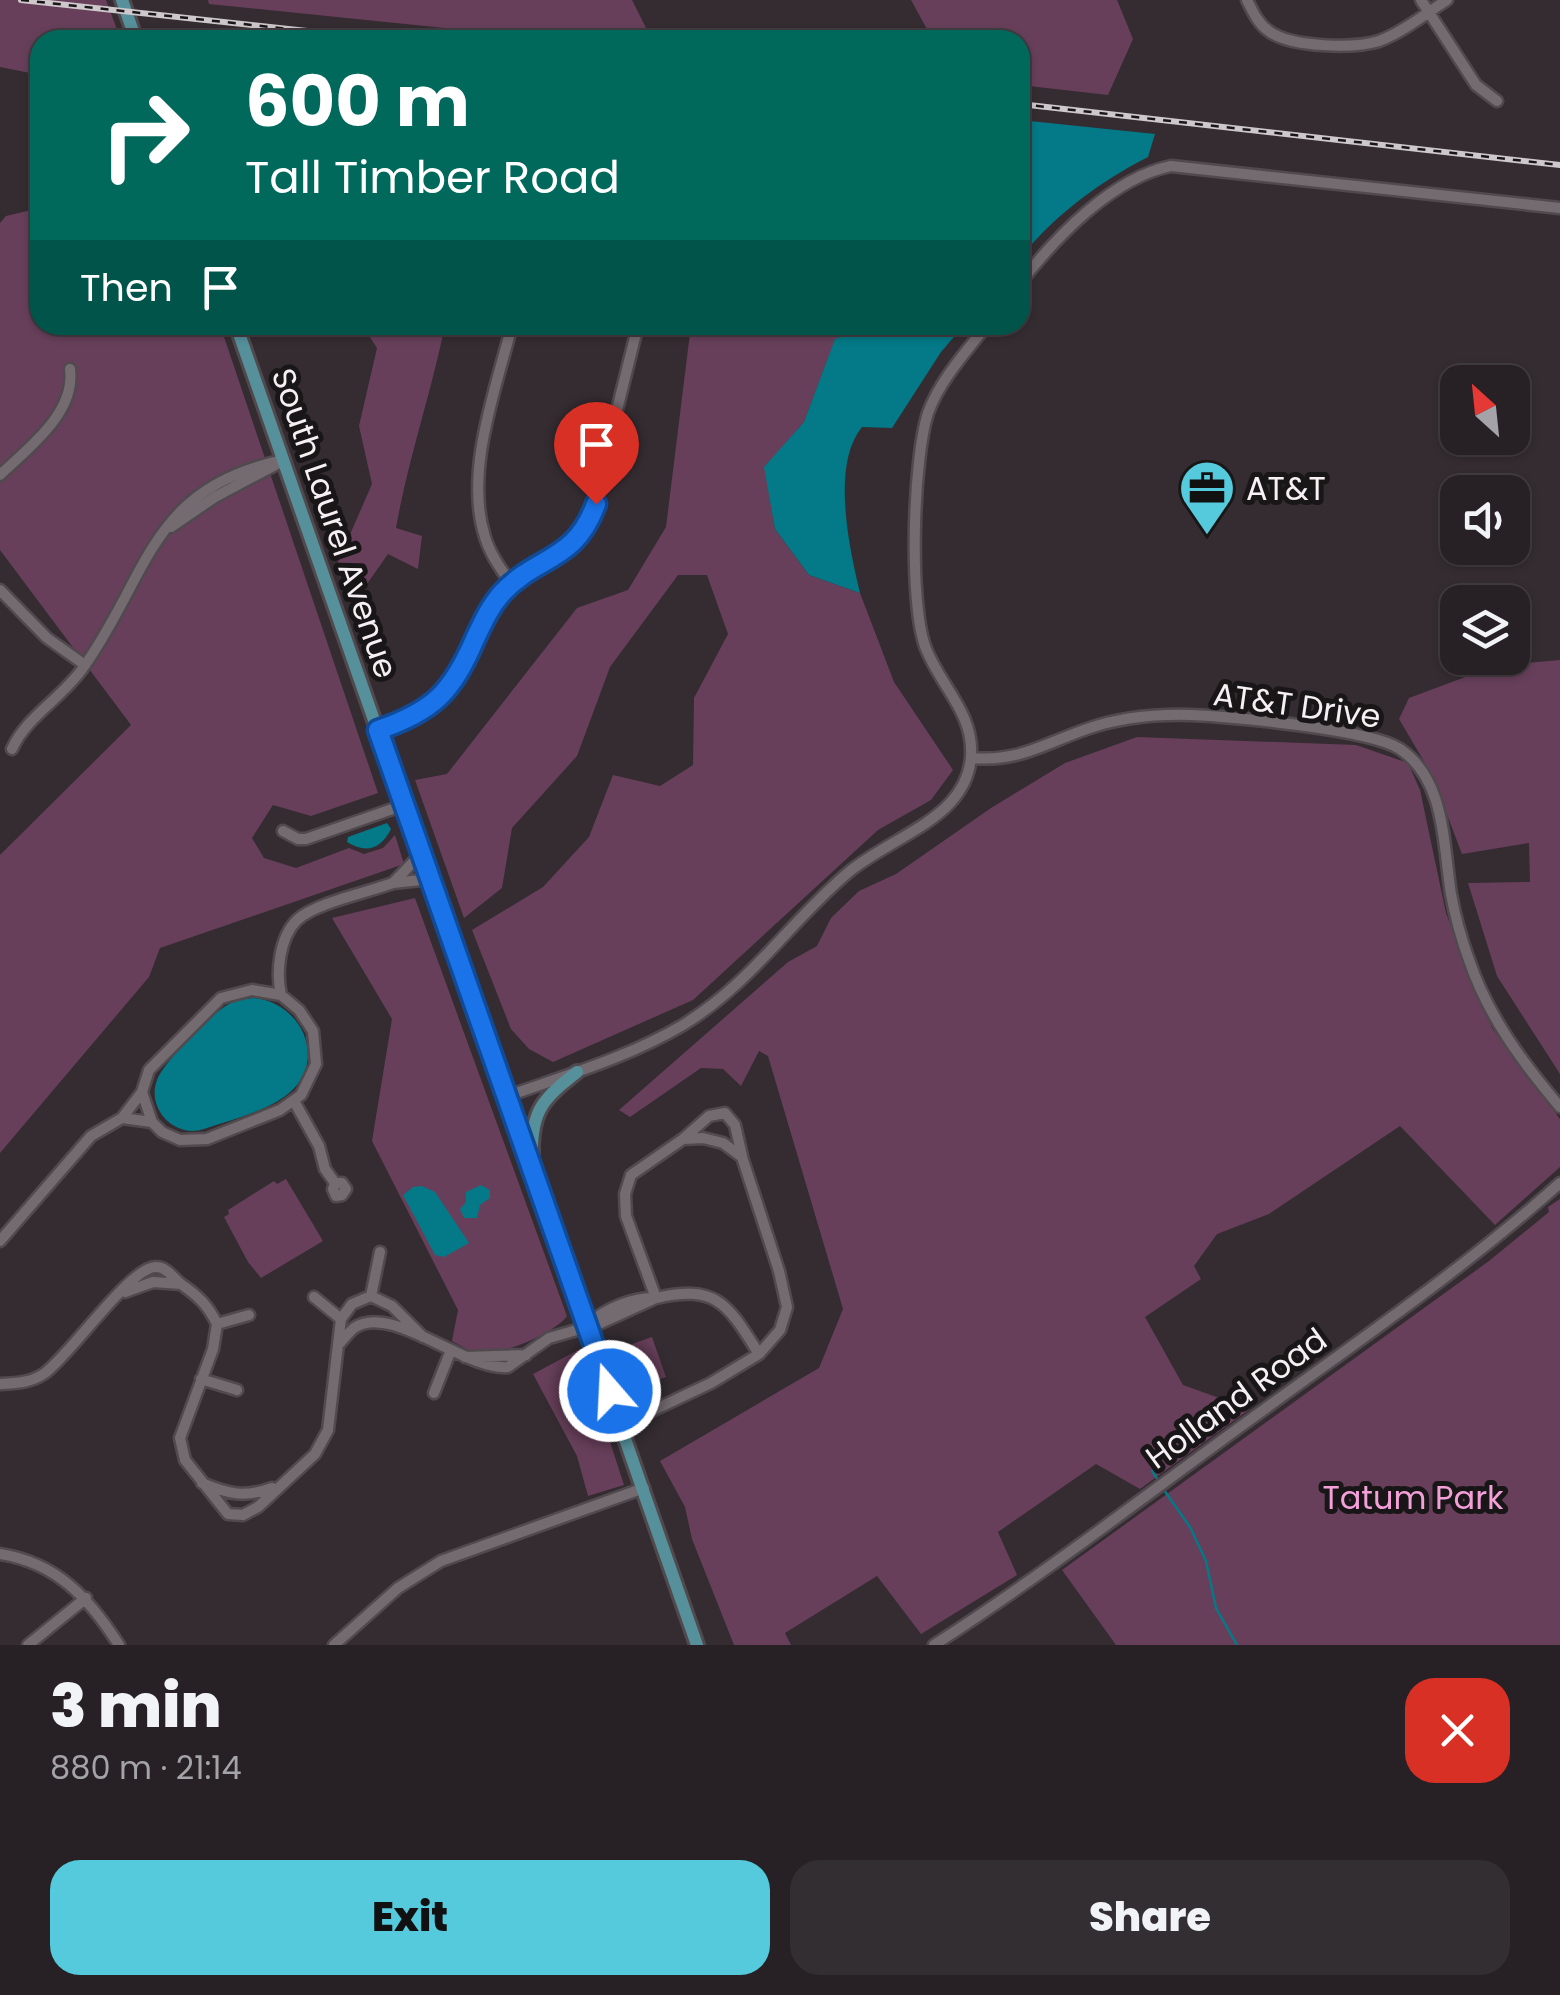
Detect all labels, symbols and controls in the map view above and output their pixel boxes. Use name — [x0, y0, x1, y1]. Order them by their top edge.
text: 600 m — [245, 52, 470, 151]
icon: right — [80, 70, 210, 200]
text: Tall Timber Road — [245, 146, 620, 209]
icon: arrive — [193, 260, 248, 315]
text: Then — [80, 261, 173, 314]
street label: South Laurel Avenue — [261, 362, 409, 684]
north arrow — [1440, 365, 1530, 455]
map controls — [1440, 365, 1530, 675]
pin — [554, 402, 639, 505]
icon: arrive — [569, 417, 624, 472]
office icon: AT&T — [1177, 458, 1237, 537]
place label: AT&T — [1246, 466, 1326, 511]
button: sound — [1440, 475, 1530, 565]
button: layers — [1440, 585, 1530, 675]
street label: AT&T Drive — [1210, 671, 1384, 739]
street label: Holland Road — [1136, 1317, 1336, 1479]
position arrow — [558, 1339, 662, 1443]
park label: Tatum Park — [1322, 1475, 1504, 1520]
text: 3 min — [50, 1664, 222, 1748]
button: close — [1405, 1678, 1510, 1783]
text: 880 m · 21:14 — [50, 1745, 242, 1790]
button: Exit — [50, 1860, 770, 1975]
button: Share — [790, 1860, 1510, 1975]

